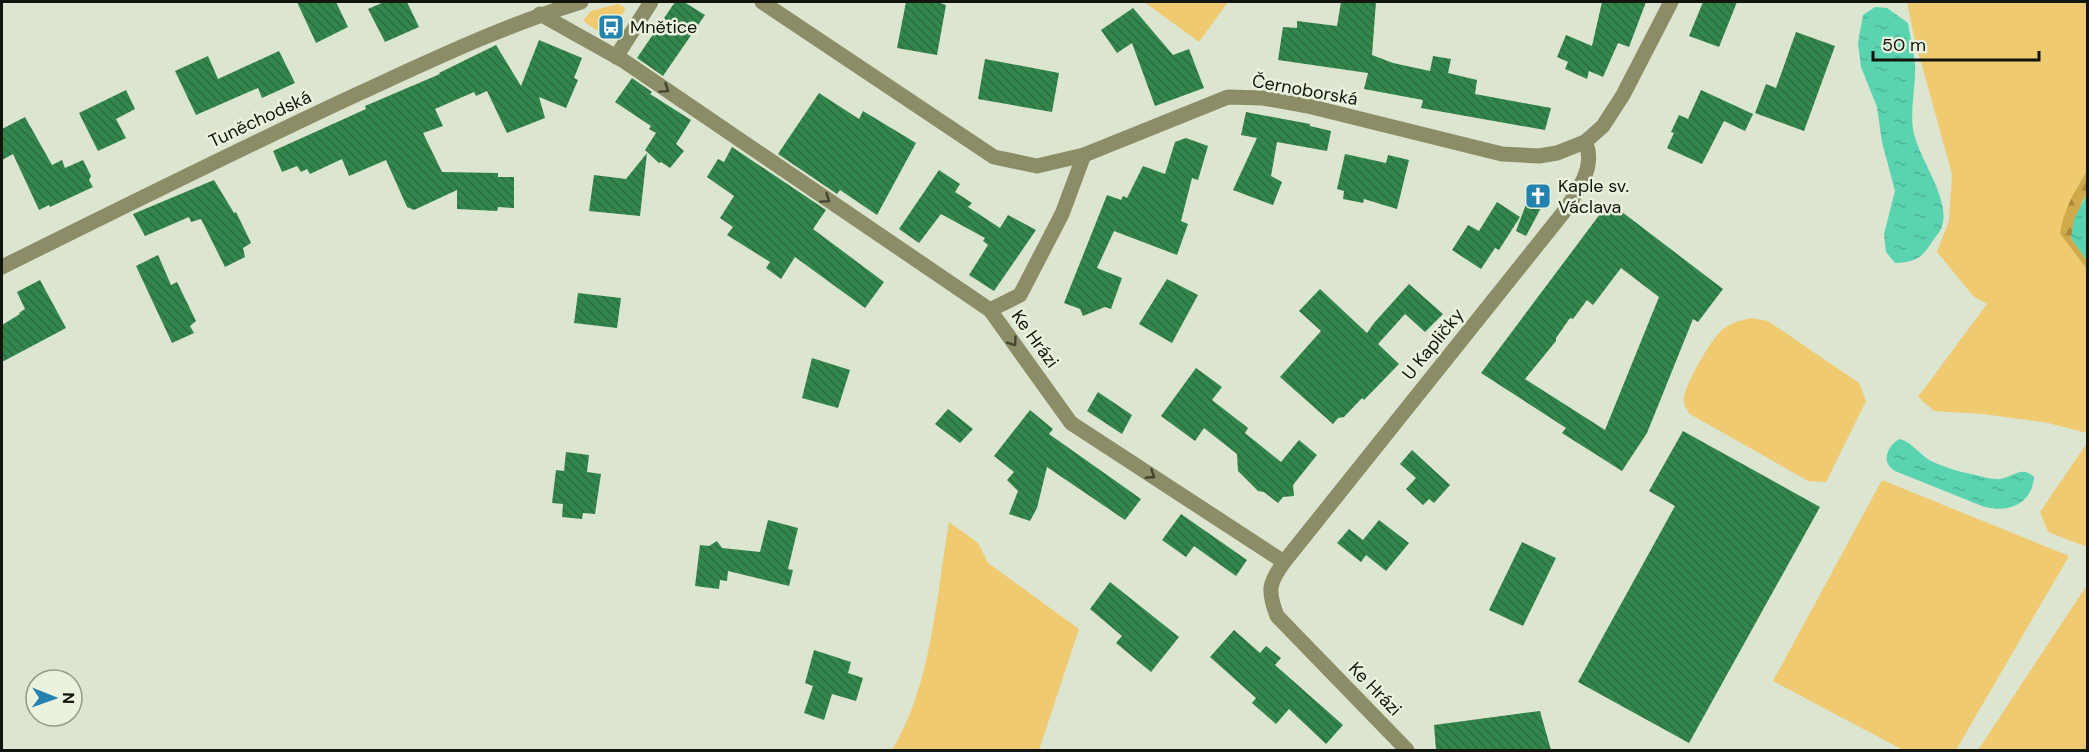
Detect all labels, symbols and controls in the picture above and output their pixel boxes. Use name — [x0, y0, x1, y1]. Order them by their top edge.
bus stop icon: Mnětice — [596, 12, 626, 42]
place label: Mnětice — [630, 15, 697, 39]
scale bar — [1873, 24, 2040, 62]
text: 50 m — [1882, 33, 1926, 57]
street label: Černoborská — [1250, 69, 1360, 111]
one-way arrow — [659, 82, 670, 93]
street label: Tuněchodská — [205, 85, 315, 153]
place label: Kaple sv. Václava — [1558, 174, 1629, 219]
church icon: Kaple sv. Václava — [1523, 181, 1553, 211]
one-way arrow — [820, 192, 831, 203]
street label: U Kapličky — [1397, 303, 1469, 385]
street label: Ke Hrázi — [1006, 305, 1064, 373]
one-way arrow — [1006, 335, 1017, 346]
one-way arrow — [1144, 468, 1155, 479]
street label: Ke Hrázi — [1343, 657, 1407, 721]
north arrow — [24, 668, 84, 728]
text: N — [58, 692, 79, 704]

